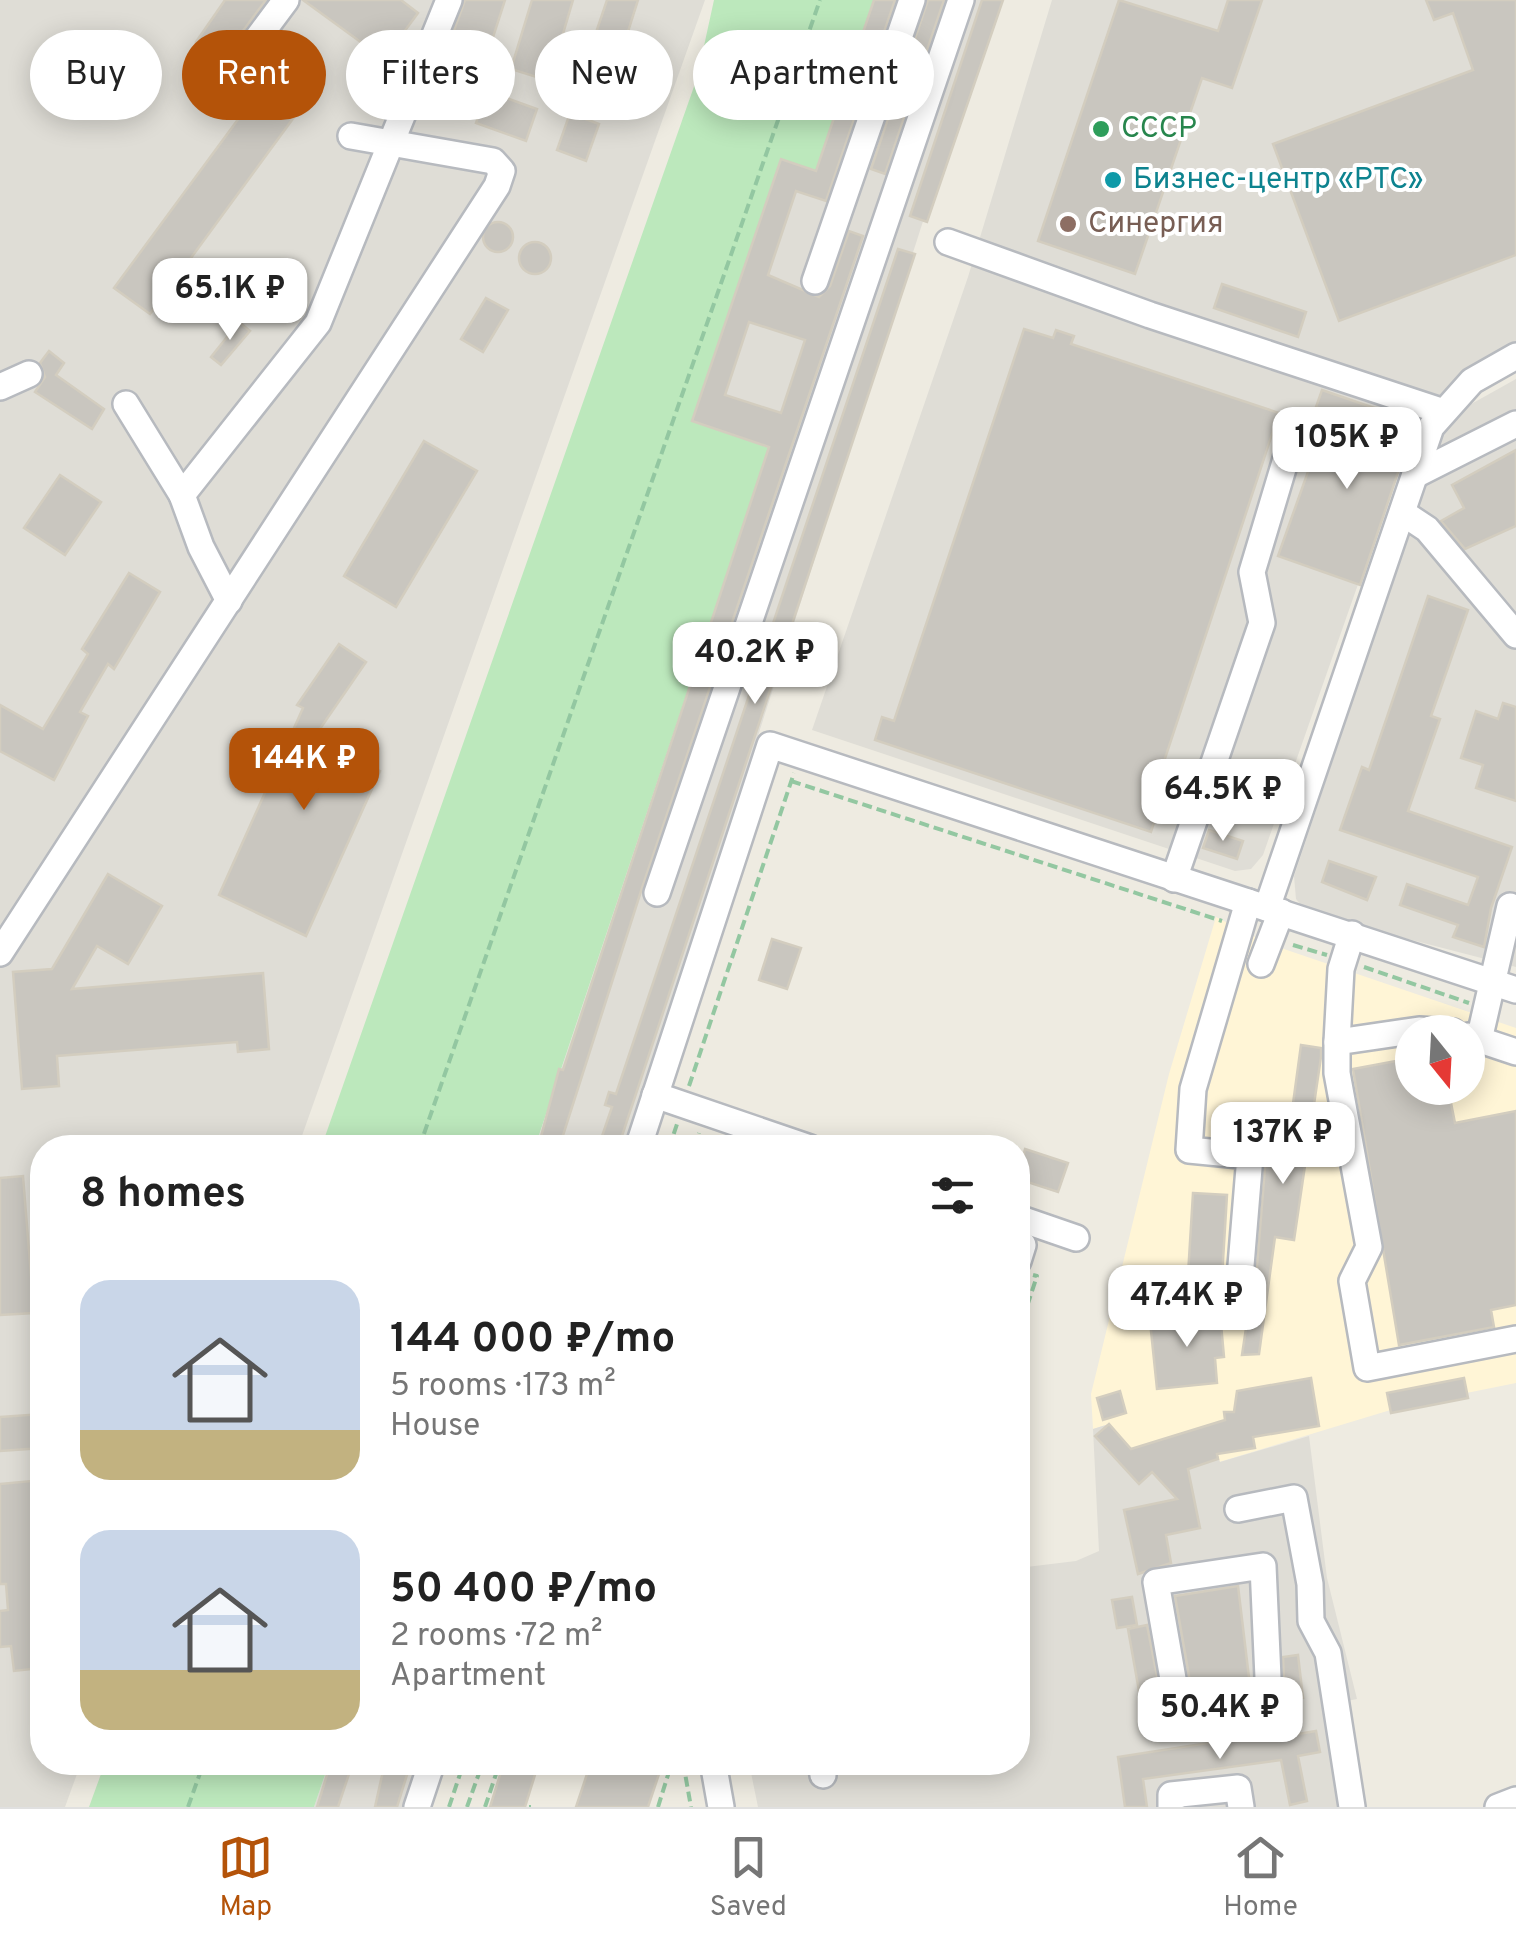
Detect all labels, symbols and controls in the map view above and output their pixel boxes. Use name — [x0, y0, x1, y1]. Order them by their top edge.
chip: Buy — [30, 30, 162, 120]
chip: Rent — [182, 30, 326, 120]
chip: Filters — [346, 30, 515, 120]
chip: New — [535, 30, 673, 120]
chip: Apartment — [693, 30, 934, 120]
place label: СССР — [1121, 111, 1197, 148]
marker: СССР — [1090, 118, 1112, 140]
place label: Бизнес-центр «РТС» — [1133, 162, 1424, 199]
marker: Бизнес-центр «РТС» — [1102, 169, 1124, 191]
place label: Синергия — [1088, 206, 1224, 243]
marker: Синергия — [1057, 213, 1079, 235]
pin: 65.1K ₽ — [138, 258, 322, 343]
text: 65.1K ₽ — [174, 270, 286, 310]
pin: 105K ₽ — [1266, 407, 1428, 492]
text: 105K ₽ — [1294, 419, 1400, 459]
pin: 40.2K ₽ — [663, 622, 847, 707]
text: 40.2K ₽ — [695, 634, 815, 674]
pin: 144K ₽ — [223, 728, 385, 813]
text: 144K ₽ — [251, 740, 357, 780]
pin: 64.5K ₽ — [1131, 759, 1315, 844]
text: 64.5K ₽ — [1163, 771, 1283, 811]
north arrow — [1395, 1015, 1485, 1105]
map controls — [1395, 1015, 1485, 1105]
pin: 137K ₽ — [1202, 1102, 1364, 1187]
text: 137K ₽ — [1233, 1114, 1333, 1154]
icon: filters — [925, 1168, 980, 1223]
text: 8 homes — [80, 1169, 246, 1222]
pin: 47.4K ₽ — [1095, 1265, 1279, 1350]
text: 47.4K ₽ — [1130, 1277, 1244, 1317]
text: 144 000 ₽/mo — [390, 1314, 675, 1367]
icon: home — [160, 1320, 280, 1440]
text: 5 rooms · 173 m² — [390, 1367, 616, 1407]
text: House — [390, 1407, 480, 1447]
text: 50 400 ₽/mo — [390, 1564, 657, 1617]
icon: home — [160, 1570, 280, 1690]
text: 2 rooms · 72 m² — [390, 1617, 603, 1657]
text: Apartment — [390, 1657, 546, 1697]
pin: 50.4K ₽ — [1128, 1677, 1312, 1762]
text: 50.4K ₽ — [1160, 1689, 1280, 1729]
tab: Map — [218, 1830, 273, 1926]
tab: Saved — [710, 1830, 787, 1926]
tab: Home — [1223, 1830, 1298, 1926]

